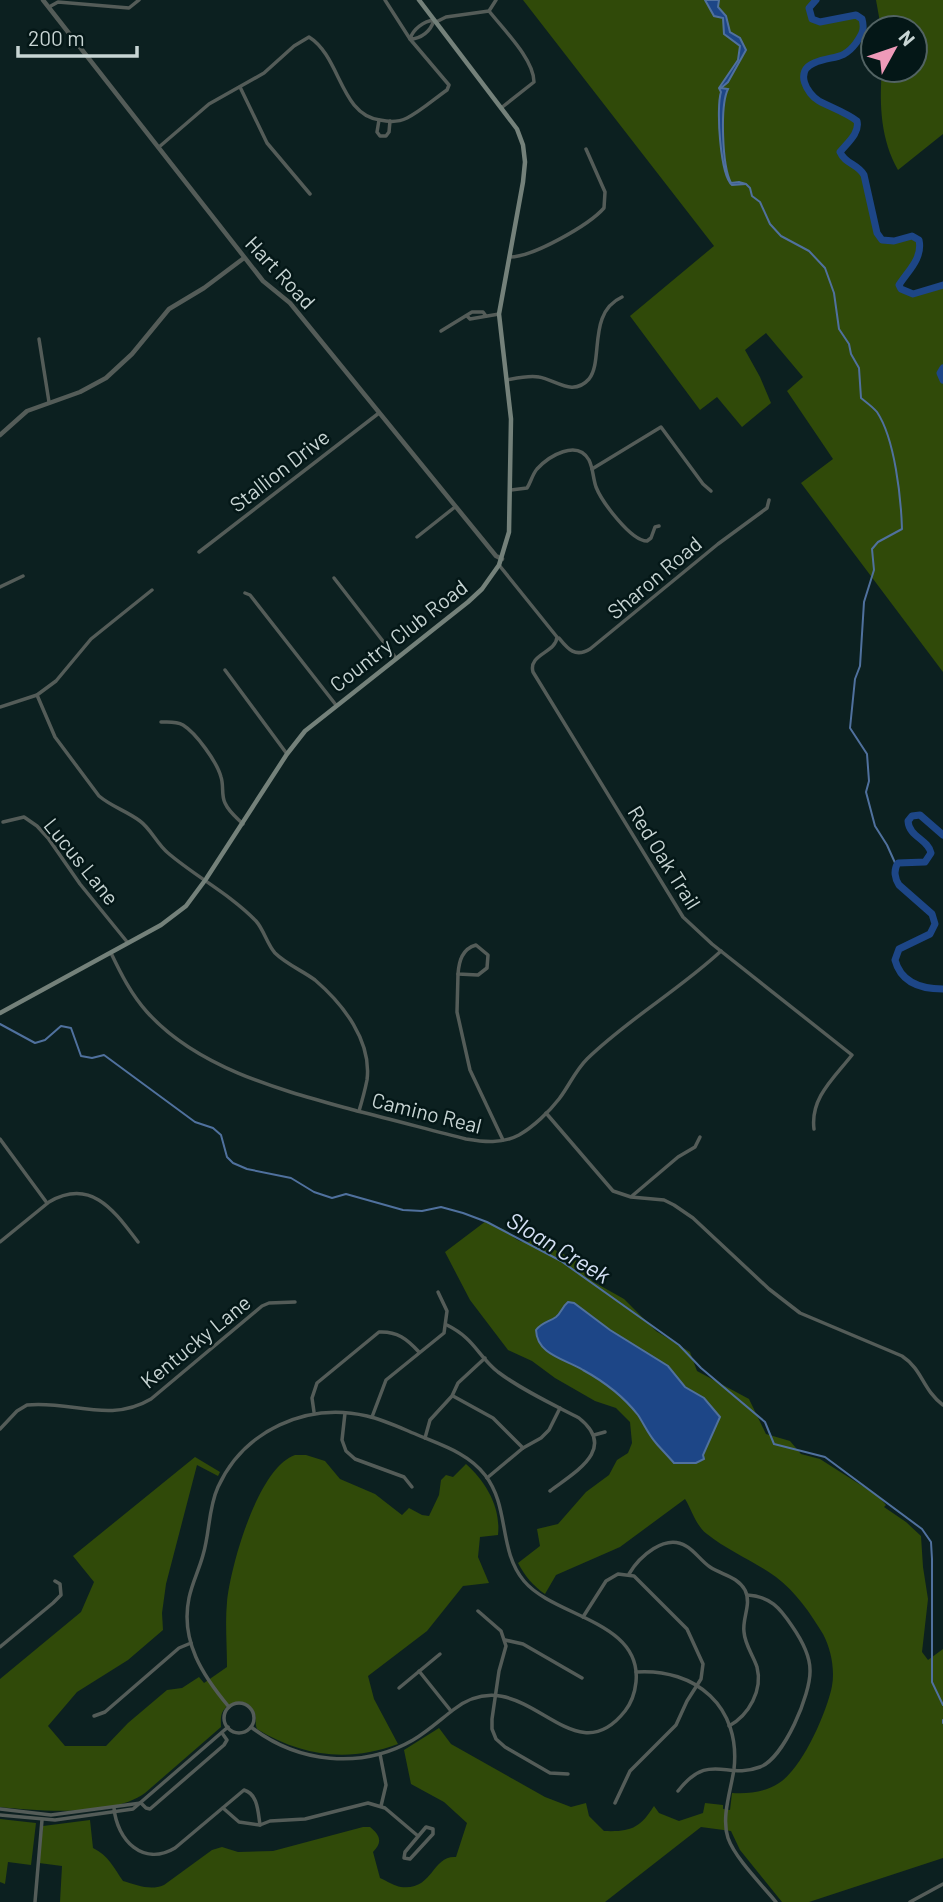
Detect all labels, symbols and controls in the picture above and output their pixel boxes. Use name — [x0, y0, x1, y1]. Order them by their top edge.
scale bar — [18, 14, 136, 58]
north arrow — [859, 14, 929, 84]
text: 200 m — [28, 25, 85, 50]
text: N — [895, 26, 920, 50]
street label: Hart Road — [241, 230, 321, 314]
street label: Stallion Drive — [224, 423, 334, 517]
street label: Sharon Road — [602, 530, 706, 624]
street label: Country Club Road — [324, 574, 472, 696]
street label: Red Oak Trail — [623, 801, 707, 913]
street label: Lucus Lane — [39, 812, 125, 910]
street label: Camino Real — [369, 1086, 485, 1138]
water label: Sloan Creek — [502, 1205, 616, 1289]
street label: Kentucky Lane — [135, 1289, 255, 1393]

